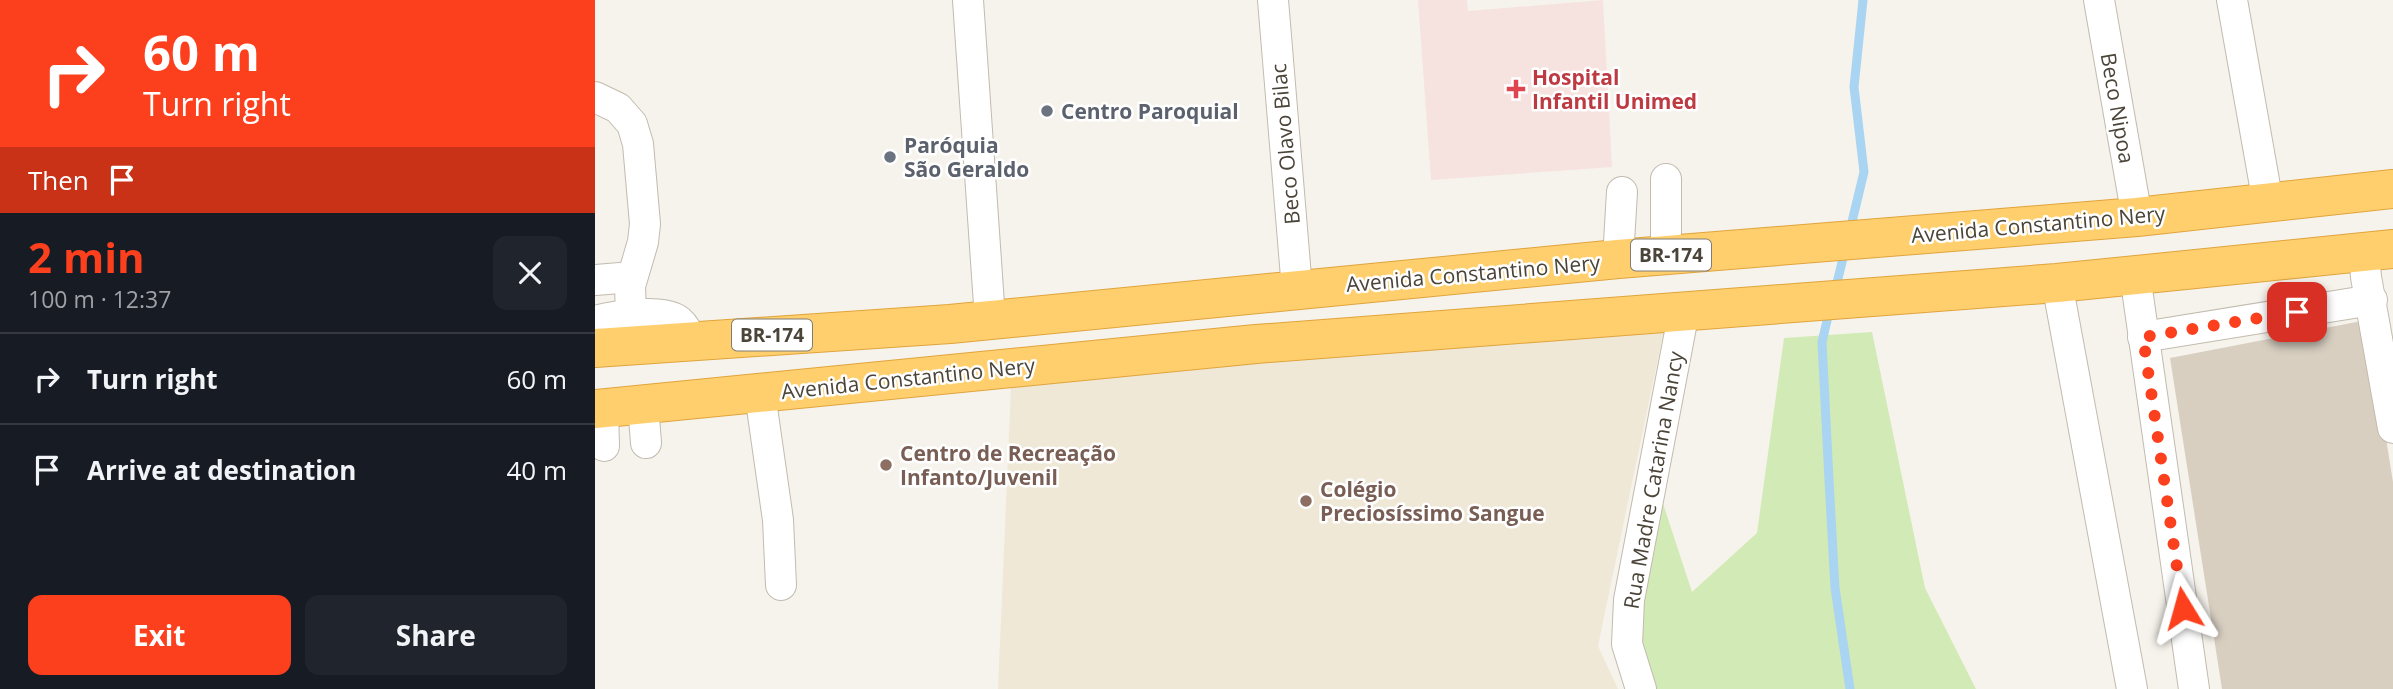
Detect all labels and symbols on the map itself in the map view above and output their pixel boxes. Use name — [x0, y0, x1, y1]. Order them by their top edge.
street label: Beco Nipoa — [2095, 51, 2141, 165]
street label: Beco Olavo Bilac — [1264, 62, 1306, 226]
place label: Hospital Infantil Unimed — [1532, 63, 1697, 115]
marker: Hospital Infantil Unimed — [1506, 79, 1526, 99]
place label: Centro Paroquial — [1061, 97, 1239, 125]
marker: Centro Paroquial — [1039, 103, 1055, 119]
place label: Paróquia São Geraldo — [904, 131, 1029, 183]
marker: Paróquia São Geraldo — [882, 149, 898, 165]
street label: Avenida Constantino Nery — [1910, 199, 2167, 249]
road number: BR-174 — [1631, 240, 1711, 270]
street label: Avenida Constantino Nery — [1345, 248, 1602, 298]
pin — [2267, 282, 2327, 342]
road number: BR-174 — [732, 320, 812, 350]
street label: Rua Madre Catarina Nancy — [1617, 349, 1690, 611]
street label: Avenida Constantino Nery — [780, 351, 1037, 405]
place label: Centro de Recreação Infanto/Juvenil — [900, 439, 1116, 491]
marker: Centro de Recreação Infanto/Juvenil — [878, 457, 894, 473]
place label: Colégio Preciosíssimo Sangue — [1320, 475, 1545, 527]
marker: Colégio Preciosíssimo Sangue — [1298, 493, 1314, 509]
position arrow — [2146, 571, 2220, 645]

